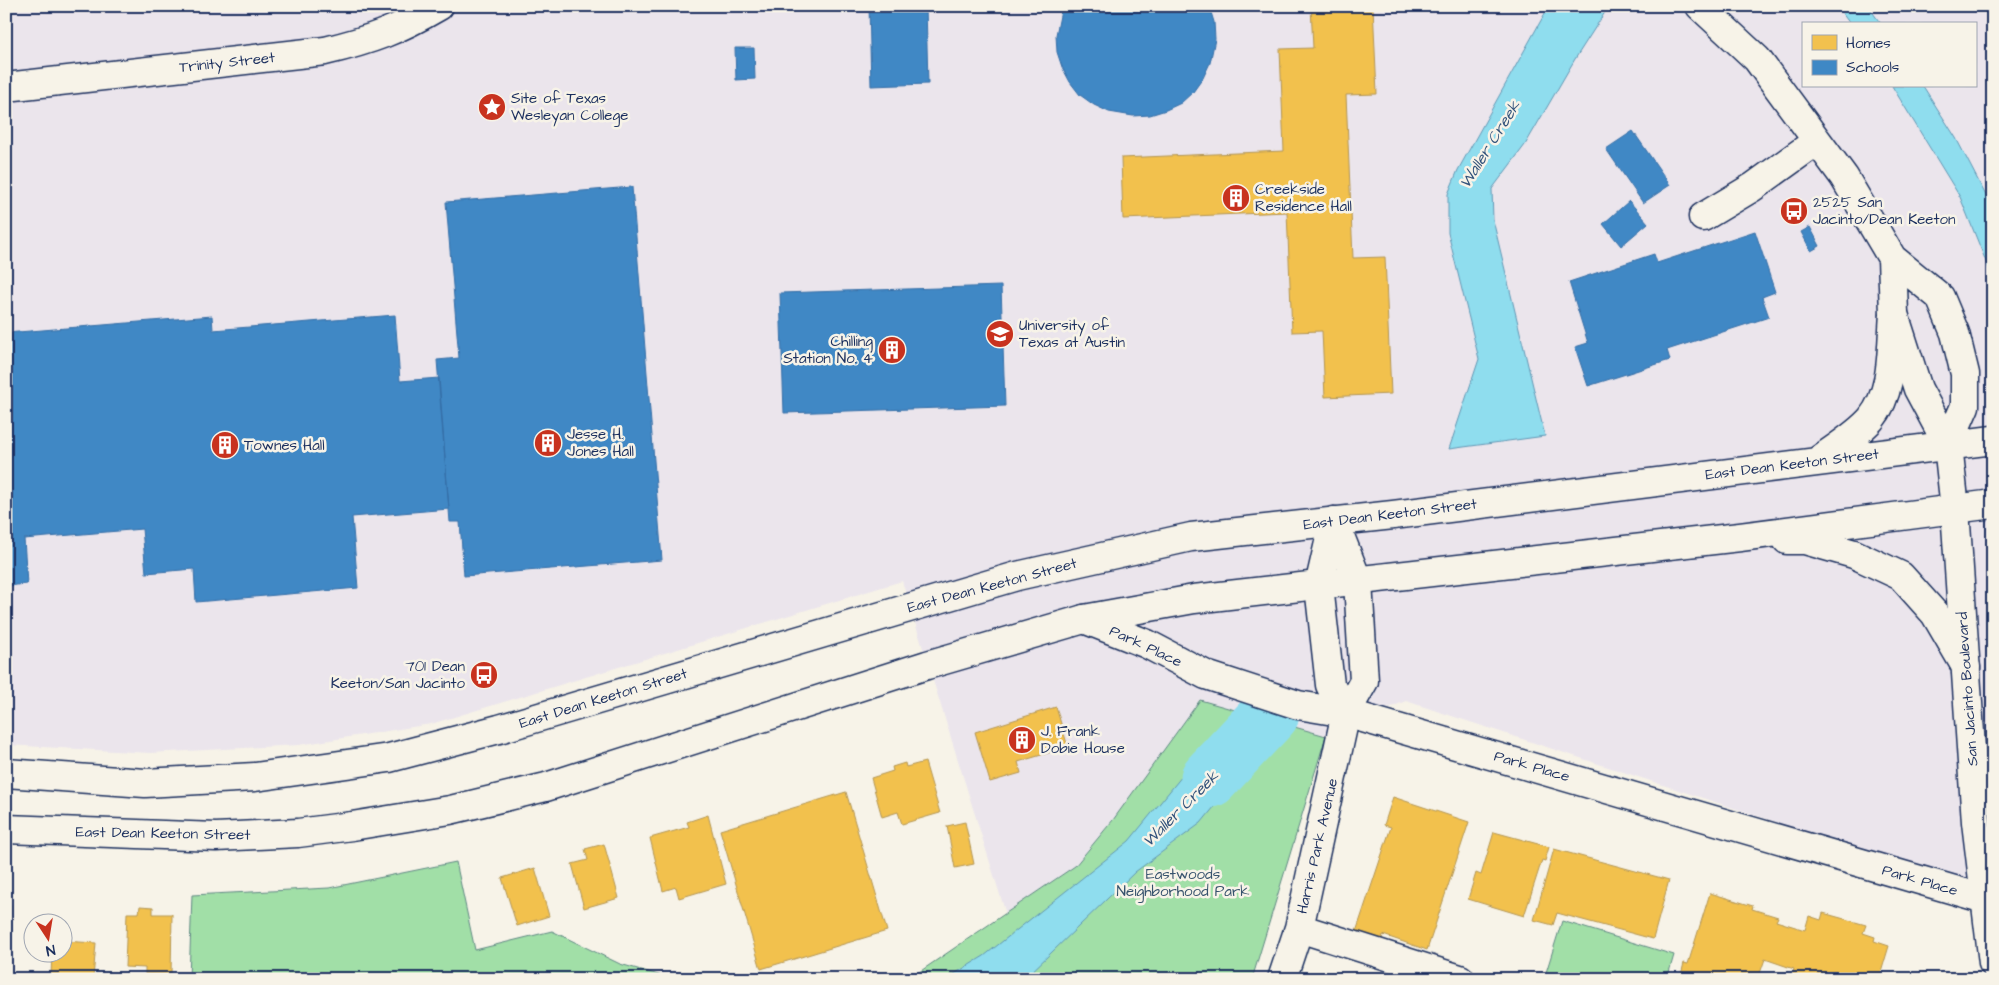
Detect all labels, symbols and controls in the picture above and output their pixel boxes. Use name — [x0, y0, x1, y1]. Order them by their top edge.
legend — [1802, 22, 1976, 88]
text: Homes — [1846, 33, 1891, 54]
street label: Trinity Street — [178, 47, 276, 79]
text: Schools — [1846, 57, 1900, 78]
place label: Site of Texas Wesleyan College — [511, 88, 628, 127]
place icon: Site of Texas Wesleyan College — [477, 92, 507, 122]
water label: Waller Creek — [1454, 96, 1526, 193]
place label: Creekside Residence Hall — [1255, 179, 1352, 217]
building icon: Creekside Residence Hall — [1221, 183, 1251, 213]
place label: 2525 San Jacinto/Dean Keeton — [1813, 192, 1956, 230]
bus stop icon: 2525 San Jacinto/Dean Keeton — [1779, 196, 1809, 226]
place label: University of Texas at Austin — [1019, 315, 1125, 353]
school or university icon: University of Texas at Austin — [985, 319, 1015, 349]
place label: Chilling Station No. 4 — [783, 331, 873, 369]
building icon: Chilling Station No. 4 — [877, 335, 907, 365]
place label: Jesse H. Jones Hall — [567, 424, 634, 462]
building icon: Jesse H. Jones Hall — [533, 428, 563, 458]
building icon: Townes Hall — [210, 430, 240, 460]
place label: Townes Hall — [244, 435, 325, 456]
street label: East Dean Keeton Street — [1704, 443, 1880, 486]
street label: East Dean Keeton Street — [1302, 493, 1478, 536]
street label: East Dean Keeton Street — [905, 553, 1079, 618]
street label: San Jacinto Boulevard — [1952, 611, 1983, 767]
street label: Park Place — [1106, 620, 1186, 672]
place label: 701 Dean Keeton/San Jacinto — [331, 656, 466, 694]
bus stop icon: 701 Dean Keeton/San Jacinto — [469, 660, 499, 690]
street label: East Dean Keeton Street — [517, 663, 690, 734]
place label: J. Frank Dobie House — [1041, 721, 1125, 759]
building icon: J. Frank Dobie House — [1007, 725, 1037, 755]
street label: Park Place — [1492, 746, 1572, 787]
water label: Waller Creek — [1138, 765, 1224, 852]
street label: Harris Park Avenue — [1292, 776, 1343, 916]
street label: East Dean Keeton Street — [75, 821, 251, 846]
street label: Park Place — [1880, 860, 1960, 901]
park label: Eastwoods Neighborhood Park — [1117, 864, 1249, 903]
north arrow — [22, 912, 72, 962]
text: N — [44, 939, 57, 960]

